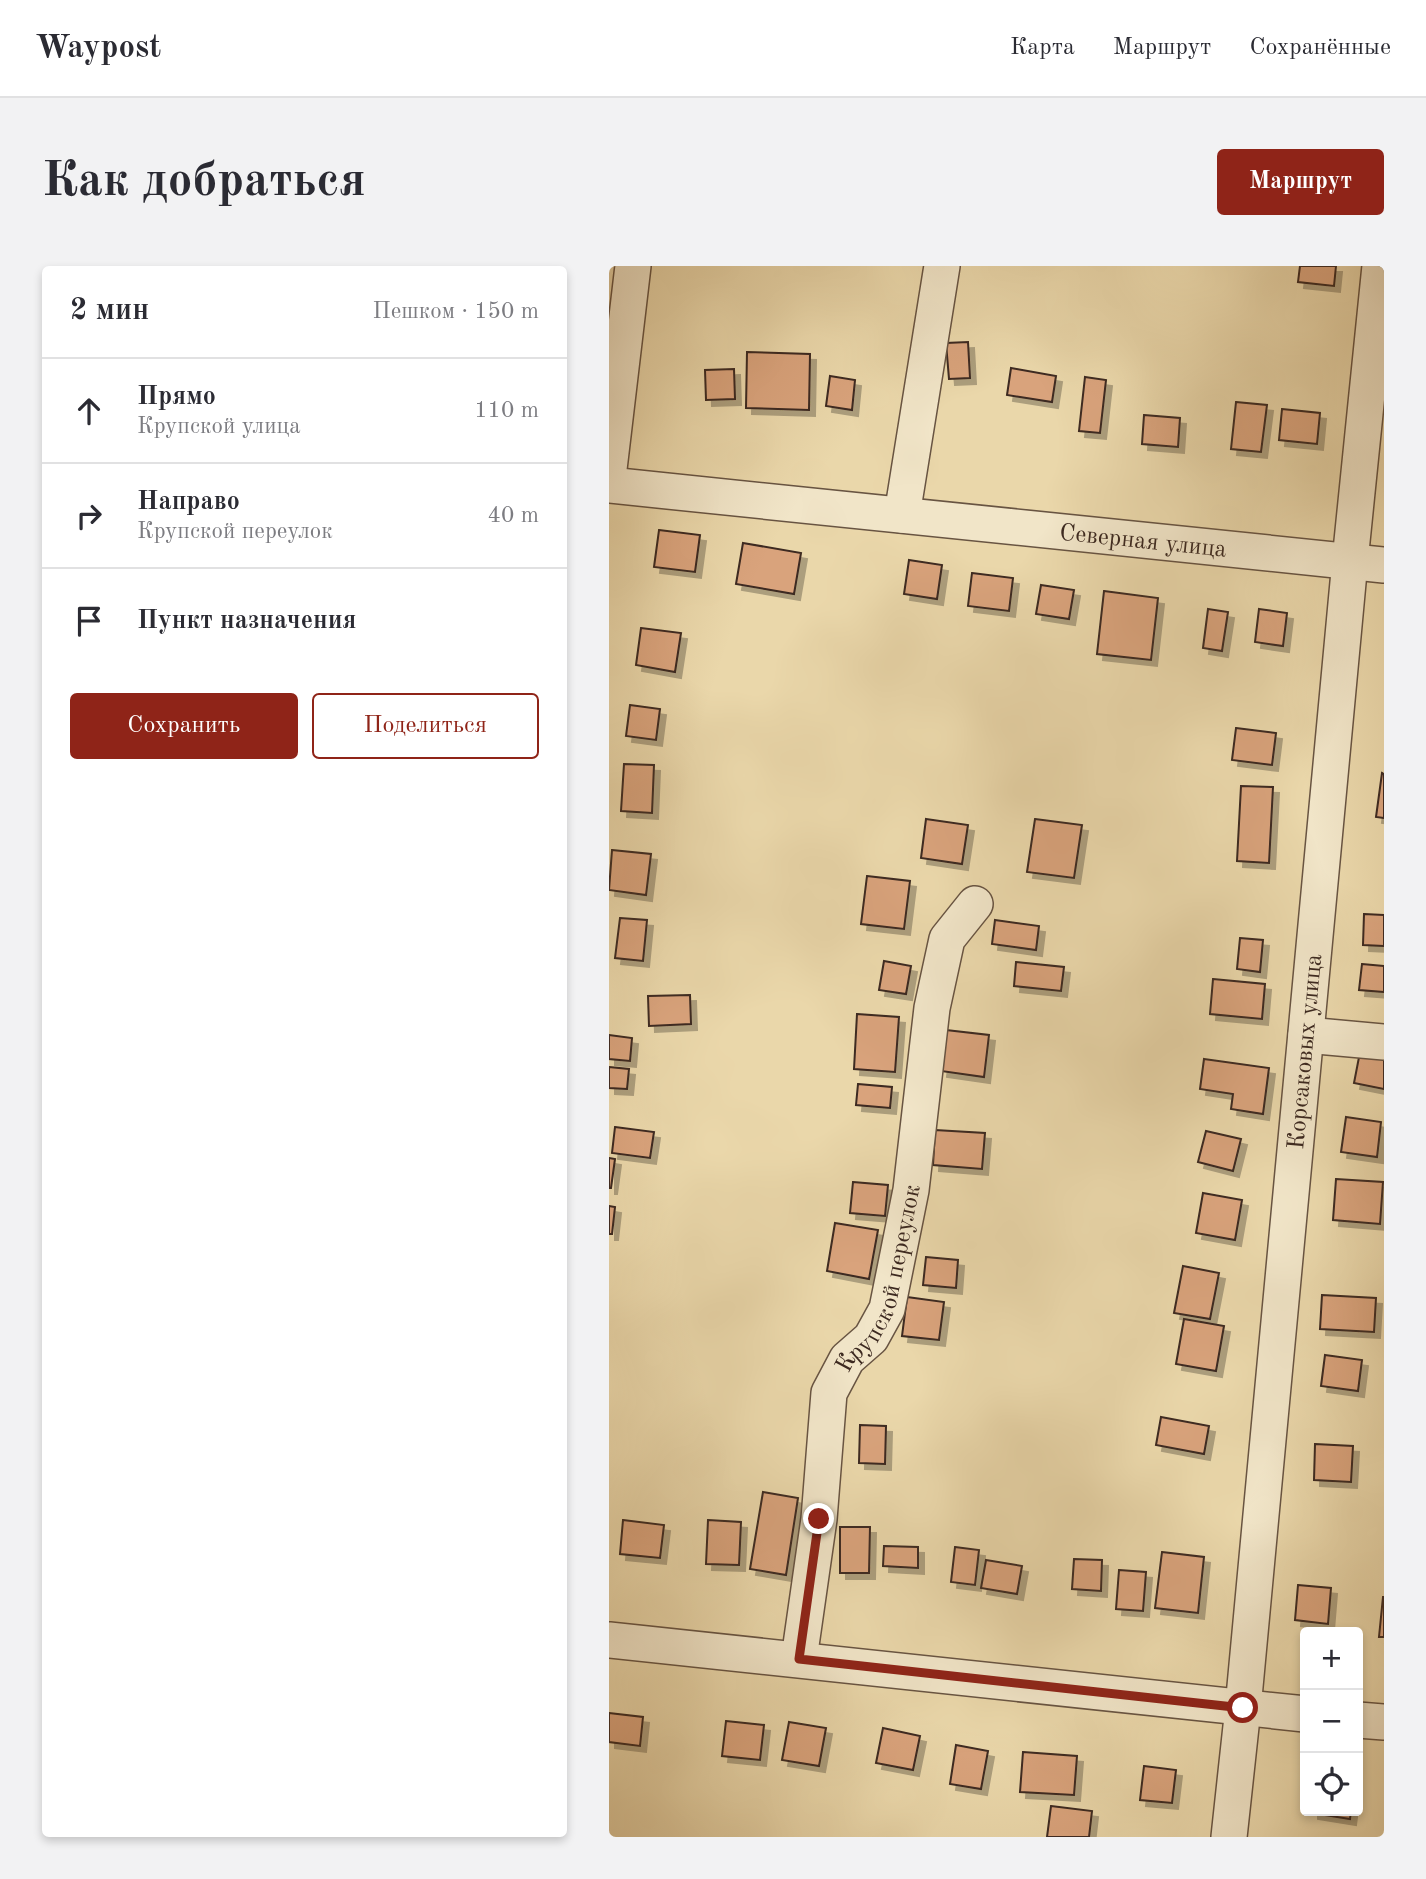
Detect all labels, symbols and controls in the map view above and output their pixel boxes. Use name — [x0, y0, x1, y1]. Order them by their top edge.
text: Waypost — [35, 32, 161, 65]
text: Карта — [1010, 36, 1075, 60]
text: Маршрут — [1113, 36, 1211, 60]
text: Сохранённые — [1249, 36, 1391, 60]
button: Маршрут — [1217, 149, 1384, 215]
text: Как добраться — [42, 158, 366, 207]
text: 2 мин — [70, 296, 149, 326]
text: Пешком · 150 m — [373, 300, 539, 323]
text: Прямо — [137, 384, 216, 410]
icon: ahead — [70, 392, 108, 430]
text: 110 m — [474, 399, 539, 422]
text: Крупской улица — [137, 415, 301, 438]
text: Направо — [137, 489, 240, 515]
icon: right — [70, 497, 108, 535]
text: 40 m — [488, 504, 539, 527]
text: Крупской переулок — [137, 520, 333, 543]
street label: Северная улица — [1058, 522, 1228, 563]
icon: arrive — [70, 602, 108, 640]
text: Пункт назначения — [137, 608, 356, 634]
button: Сохранить — [70, 693, 298, 759]
button: Поделиться — [312, 693, 539, 759]
street label: Корсаковых улица — [1285, 953, 1327, 1151]
street label: Крупской переулок — [832, 1183, 926, 1377]
route end — [803, 1503, 834, 1534]
map controls — [1300, 1627, 1363, 1816]
button: + — [1300, 1627, 1363, 1690]
button: − — [1300, 1690, 1363, 1753]
route start — [1227, 1692, 1258, 1723]
button: locate — [1300, 1753, 1363, 1816]

